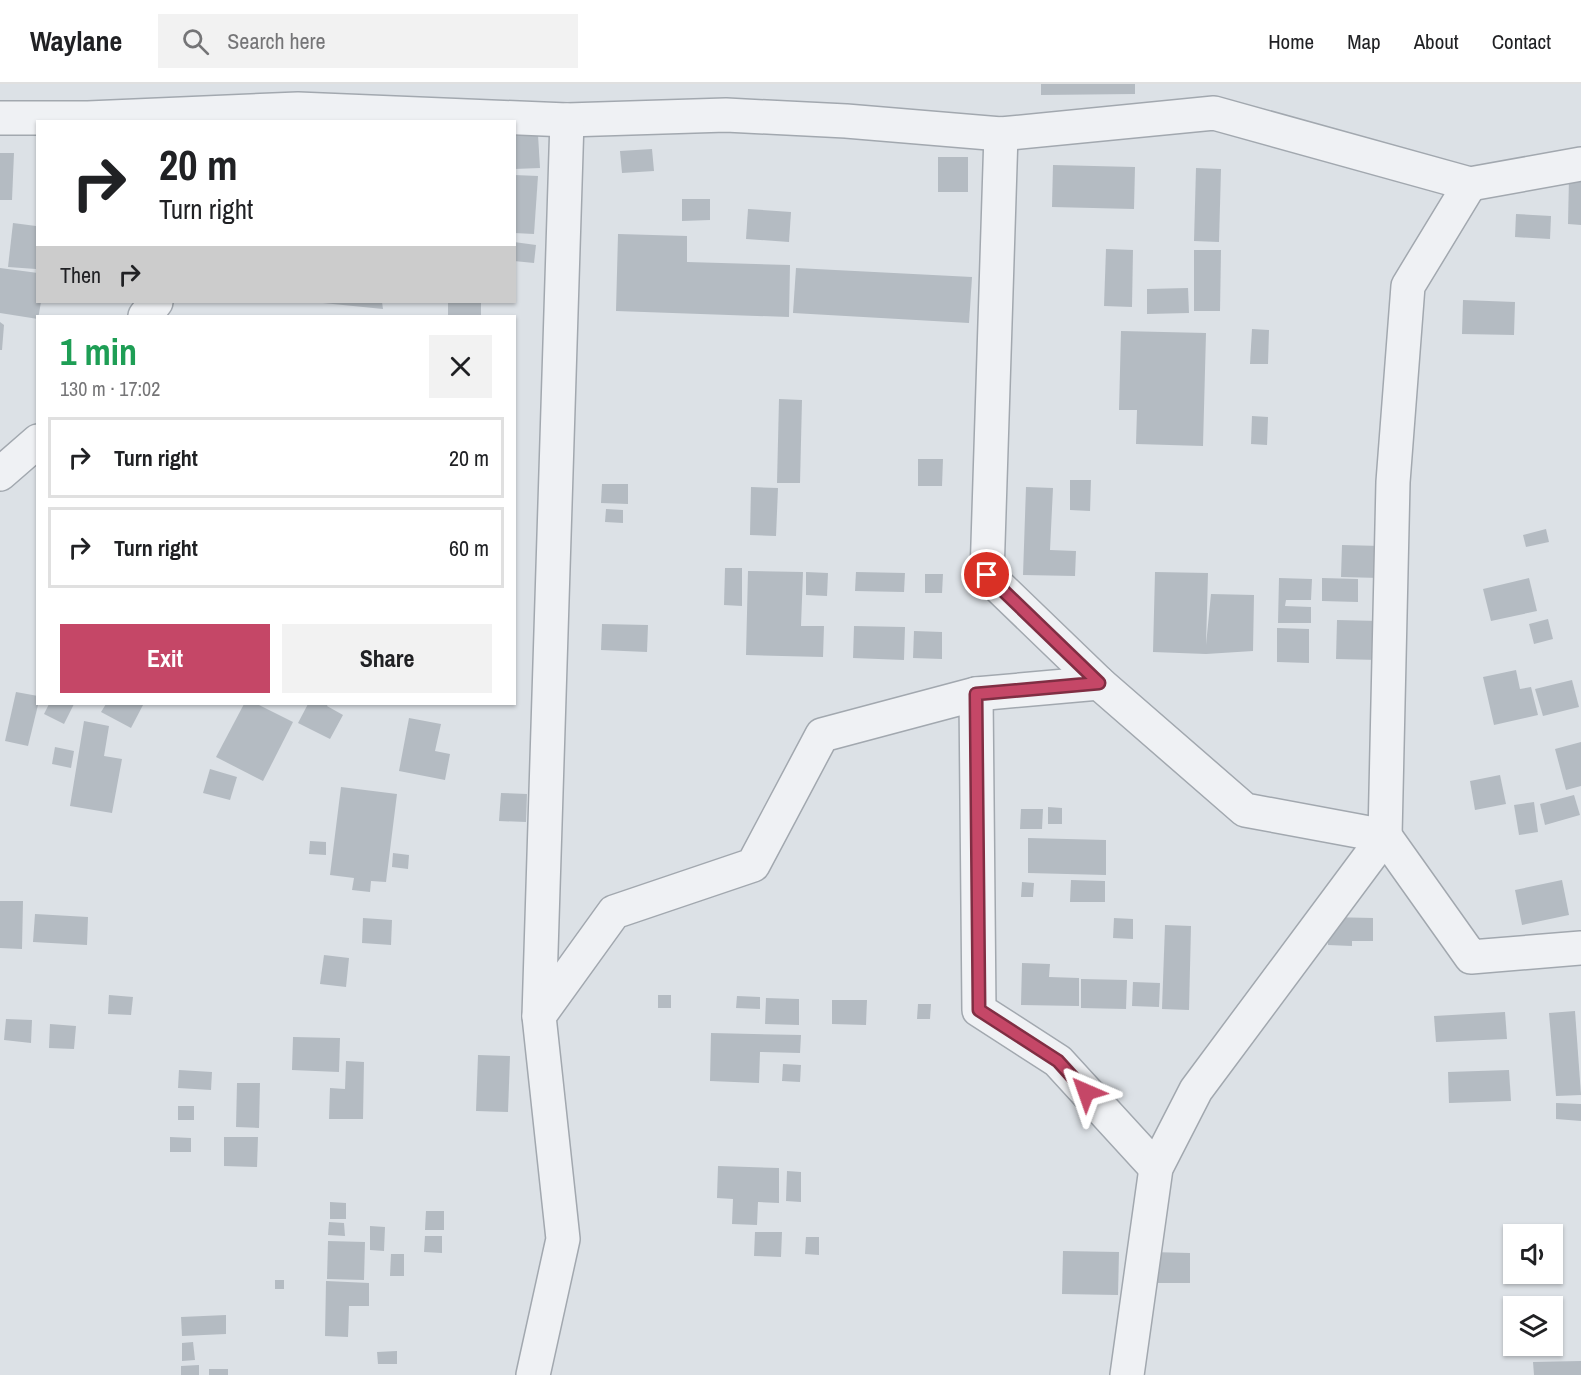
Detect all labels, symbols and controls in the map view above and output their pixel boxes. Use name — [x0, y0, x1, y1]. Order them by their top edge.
search box — [158, 14, 578, 68]
text: Waylane — [30, 22, 122, 60]
icon: search — [179, 25, 212, 58]
text: Search here — [227, 26, 326, 56]
text: Home — [1268, 27, 1314, 56]
text: Map — [1347, 27, 1381, 56]
text: About — [1414, 27, 1459, 56]
text: Contact — [1492, 27, 1551, 56]
text: 20 m — [159, 137, 238, 193]
icon: right — [60, 144, 138, 222]
text: Turn right — [159, 191, 253, 227]
icon: right — [113, 258, 146, 291]
text: Then — [60, 260, 101, 290]
text: 1 min — [60, 328, 137, 376]
button: close — [429, 335, 492, 398]
text: 130 m · 17:02 — [60, 375, 160, 402]
icon: right — [63, 441, 96, 474]
text: Turn right — [114, 443, 198, 473]
text: 20 m — [449, 443, 489, 473]
icon: right — [63, 531, 96, 564]
text: Turn right — [114, 533, 198, 563]
text: 60 m — [449, 533, 489, 563]
pin — [961, 549, 1012, 600]
icon: arrive — [970, 558, 1003, 591]
button: Exit — [60, 624, 270, 693]
button: Share — [282, 624, 492, 693]
position arrow — [1054, 1060, 1118, 1124]
map controls — [1503, 1224, 1563, 1356]
button: sound — [1503, 1224, 1563, 1284]
button: layers — [1503, 1296, 1563, 1356]

